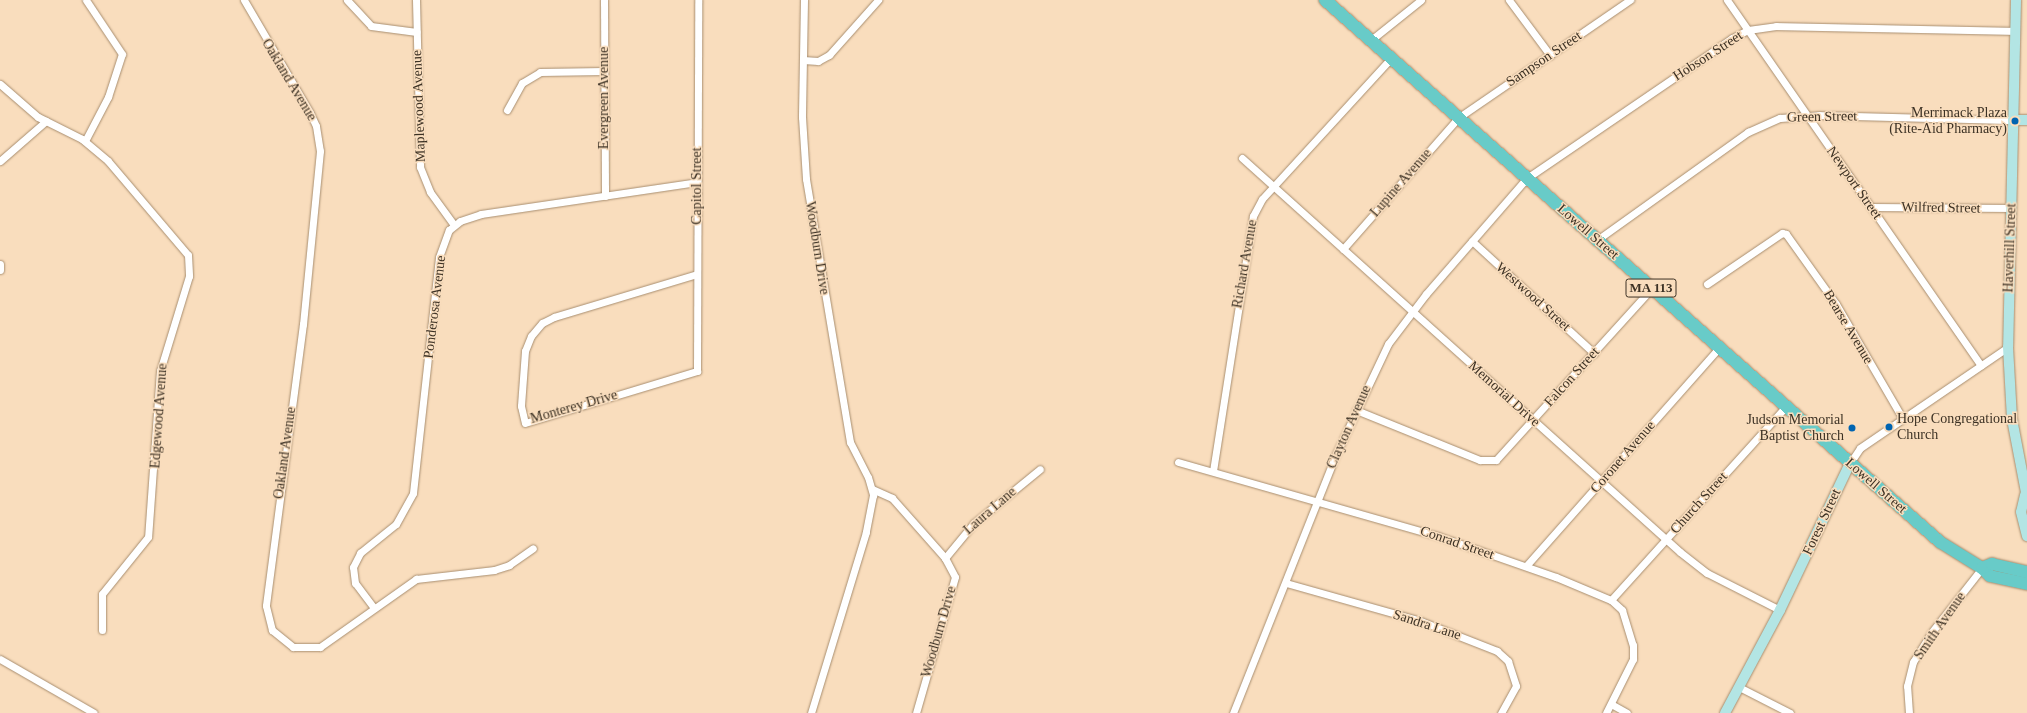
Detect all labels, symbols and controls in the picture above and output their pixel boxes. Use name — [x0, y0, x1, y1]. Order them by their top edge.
street label: Hobson Street — [1670, 27, 1746, 85]
street label: Sampson Street — [1503, 28, 1585, 90]
street label: Oakland Avenue — [258, 36, 320, 124]
street label: Evergreen Avenue — [596, 46, 612, 150]
street label: Maplewood Avenue — [409, 49, 429, 163]
place label: Merrimack Plaza (Rite-Aid Pharmacy) — [1889, 105, 2007, 138]
street label: Green Street — [1787, 108, 1857, 126]
marker: Merrimack Plaza (Rite-Aid Pharmacy) — [2010, 116, 2020, 126]
street label: Newport Street — [1823, 143, 1885, 223]
street label: Lupine Avenue — [1367, 145, 1435, 221]
street label: Capitol Street — [689, 147, 705, 225]
street label: Wilfred Street — [1901, 199, 1981, 217]
street label: Woodburn Drive — [801, 200, 833, 296]
street label: Lowell Street — [1554, 201, 1622, 263]
street label: Haverhill Street — [2000, 203, 2020, 293]
street label: Richard Avenue — [1229, 218, 1261, 310]
street label: Ponderosa Avenue — [420, 254, 450, 360]
street label: Westwood Street — [1492, 259, 1574, 335]
road number: MA 113 — [1625, 277, 1677, 299]
street label: Bearse Avenue — [1819, 287, 1877, 367]
street label: Falcon Street — [1541, 344, 1603, 410]
street label: Memorial Drive — [1465, 357, 1543, 431]
street label: Edgewood Avenue — [147, 363, 171, 469]
street label: Clayton Avenue — [1323, 382, 1375, 472]
street label: Monterey Drive — [529, 387, 619, 427]
street label: Oakland Avenue — [270, 406, 300, 500]
place label: Hope Congregational Church — [1897, 411, 2017, 444]
place label: Judson Memorial Baptist Church — [1746, 412, 1844, 444]
street label: Coronet Avenue — [1587, 417, 1659, 497]
marker: Hope Congregational Church — [1884, 422, 1894, 432]
marker: Judson Memorial Baptist Church — [1847, 423, 1857, 433]
street label: Lowell Street — [1842, 455, 1910, 517]
street label: Church Street — [1667, 469, 1731, 537]
street label: Laura Lane — [960, 484, 1020, 538]
street label: Forest Street — [1799, 486, 1845, 558]
street label: Conrad Street — [1418, 522, 1496, 564]
street label: Woodburn Drive — [918, 584, 960, 680]
street label: Smith Avenue — [1910, 589, 1970, 663]
street label: Sandra Lane — [1391, 606, 1463, 644]

